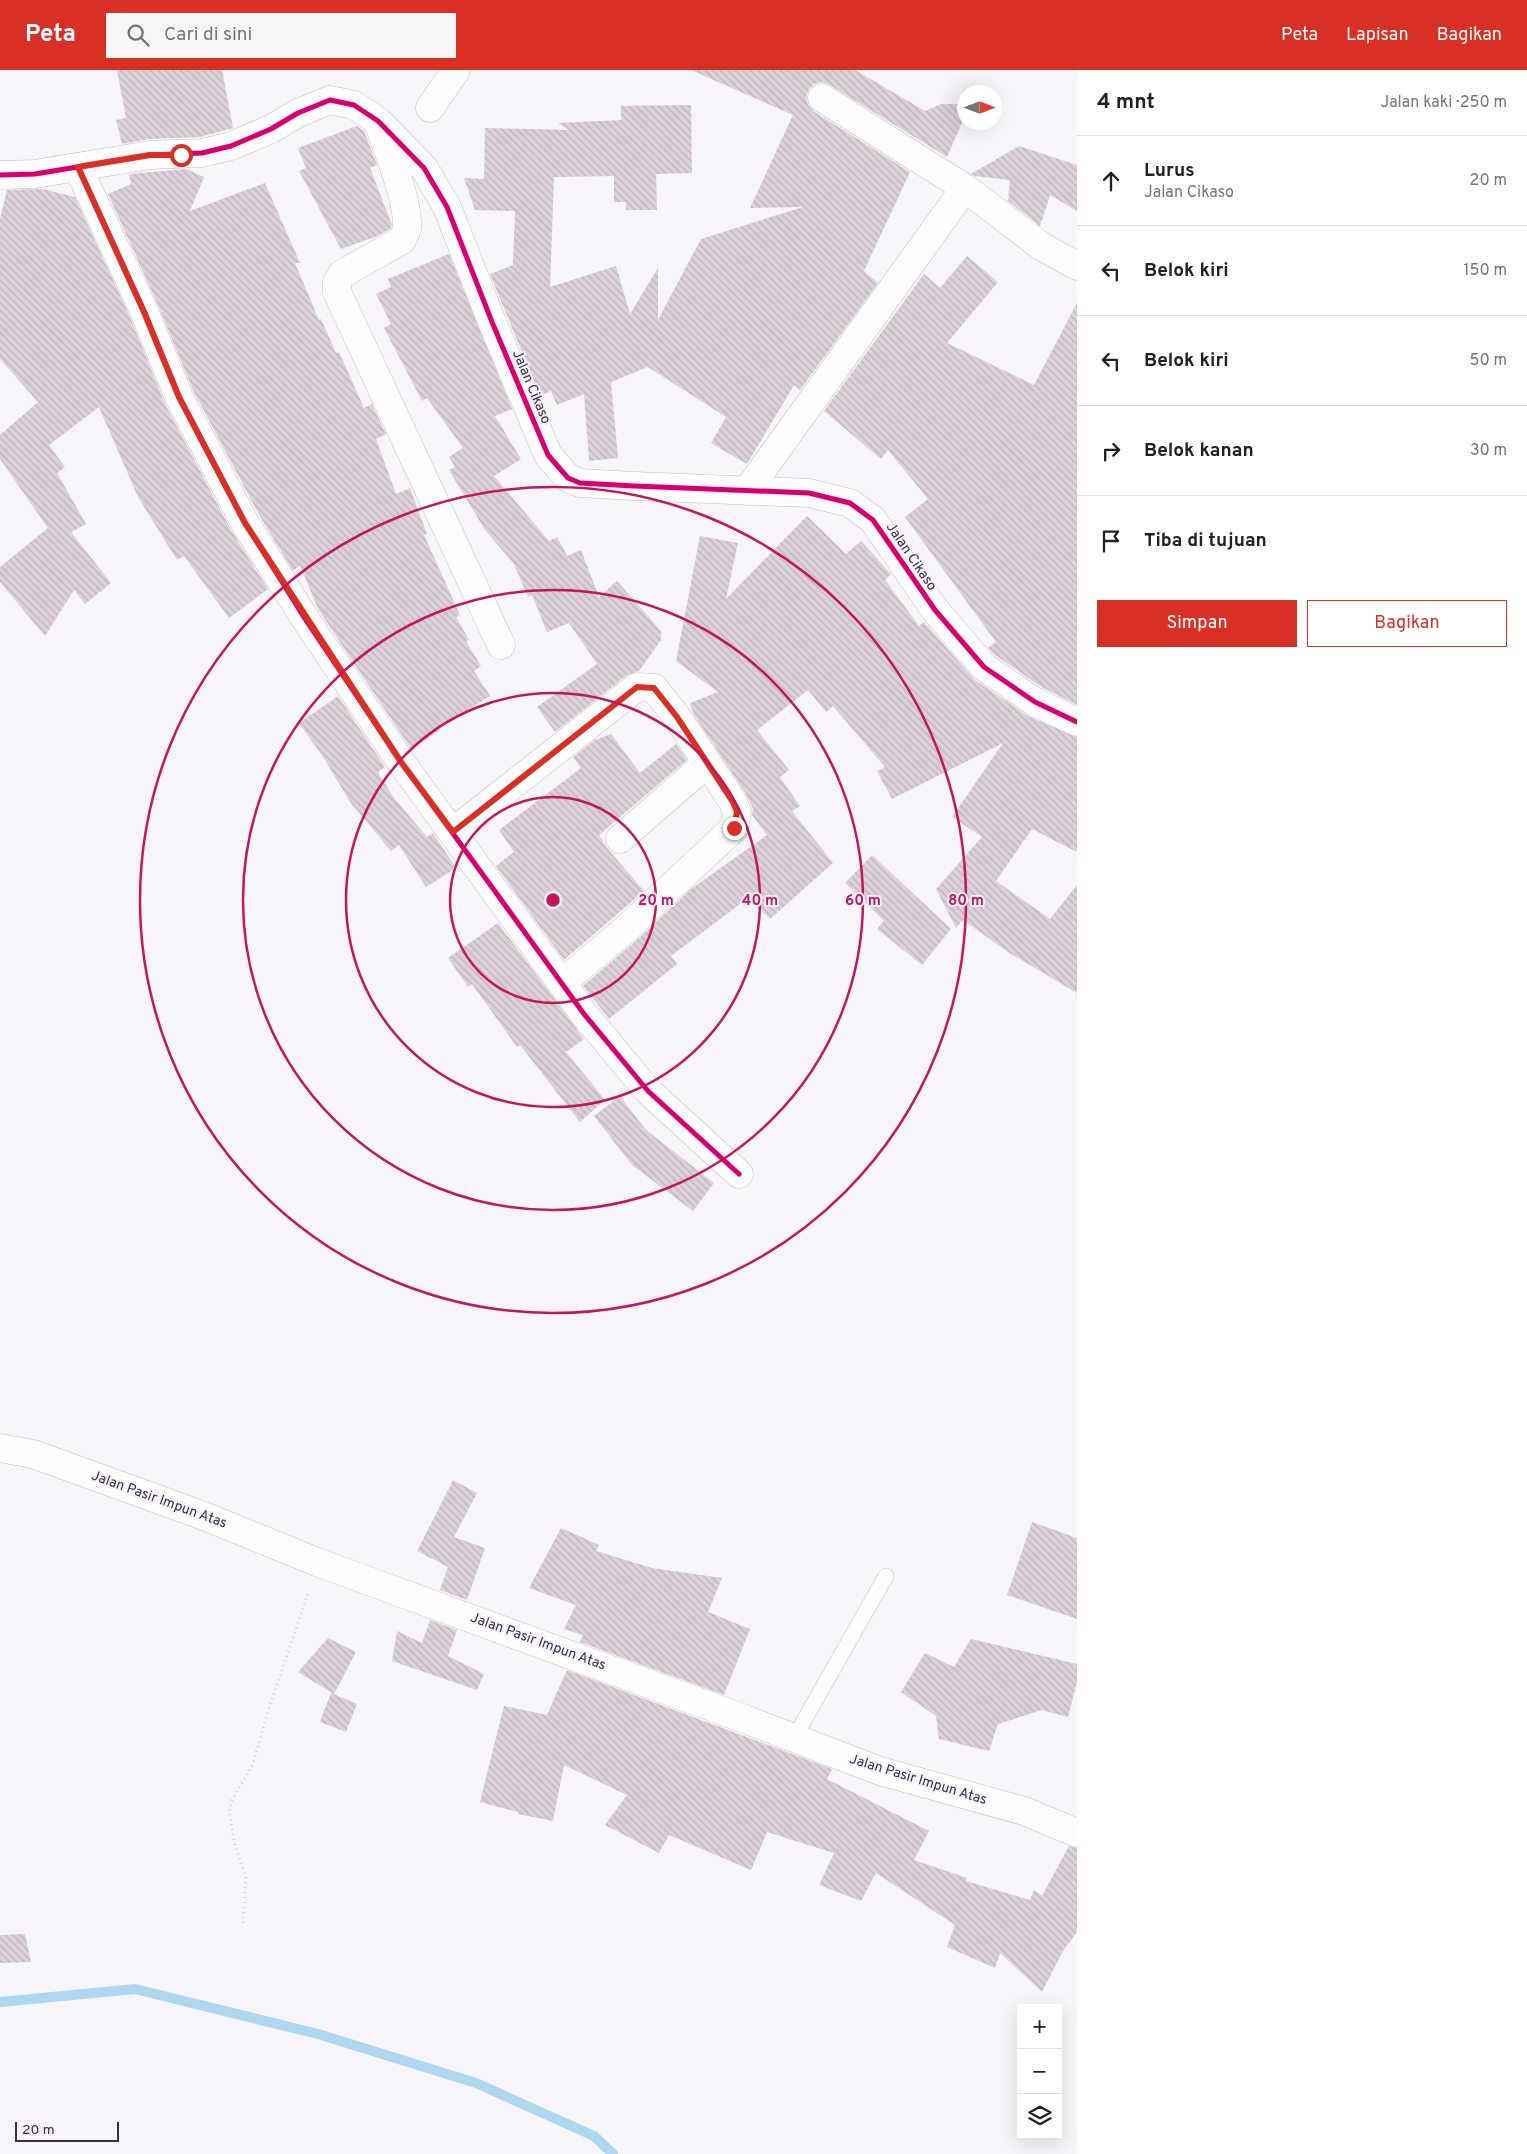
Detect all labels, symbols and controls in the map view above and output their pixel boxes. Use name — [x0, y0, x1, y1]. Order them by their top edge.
search box — [106, 13, 456, 58]
text: Peta — [25, 20, 76, 50]
icon: search — [124, 21, 152, 49]
text: Cari di sini — [164, 23, 252, 47]
text: Peta — [1281, 24, 1318, 47]
text: Lapisan — [1346, 24, 1409, 47]
text: Bagikan — [1437, 24, 1502, 47]
north arrow — [957, 85, 1002, 130]
text: 4 mnt — [1097, 89, 1155, 116]
text: Jalan kaki · 250 m — [1380, 93, 1507, 113]
route start — [170, 144, 193, 167]
text: Lurus — [1144, 159, 1195, 183]
icon: ahead — [1097, 167, 1125, 195]
text: 20 m — [1470, 171, 1507, 191]
text: Jalan Cikaso — [1144, 183, 1234, 203]
icon: left — [1097, 257, 1125, 285]
text: Belok kiri — [1144, 259, 1229, 283]
text: 150 m — [1464, 261, 1507, 281]
street label: Jalan Cikaso — [508, 347, 554, 427]
icon: left — [1097, 347, 1125, 375]
text: Belok kiri — [1144, 349, 1229, 373]
text: 50 m — [1470, 351, 1507, 371]
icon: right — [1097, 437, 1125, 465]
text: Belok kanan — [1144, 439, 1254, 463]
text: 30 m — [1470, 441, 1507, 461]
street label: Jalan Cikaso — [882, 520, 940, 595]
icon: arrive — [1097, 527, 1125, 555]
text: Tiba di tujuan — [1144, 529, 1267, 553]
button: Simpan — [1097, 600, 1297, 647]
button: Bagikan — [1307, 600, 1507, 647]
route end — [723, 817, 746, 840]
centre of rings — [544, 891, 562, 909]
text: 20 m — [638, 892, 674, 911]
text: 40 m — [742, 892, 778, 911]
text: 60 m — [845, 892, 881, 911]
text: 80 m — [948, 892, 984, 911]
street label: Jalan Pasir Impun Atas — [89, 1468, 229, 1532]
street label: Jalan Pasir Impun Atas — [468, 1610, 608, 1674]
street label: Jalan Pasir Impun Atas — [847, 1751, 989, 1809]
map controls — [1017, 2004, 1062, 2139]
button: + — [1017, 2004, 1062, 2049]
button: − — [1017, 2049, 1062, 2094]
button: layers — [1017, 2094, 1062, 2139]
scale bar — [15, 2119, 119, 2142]
text: 20 m — [22, 2122, 55, 2139]

